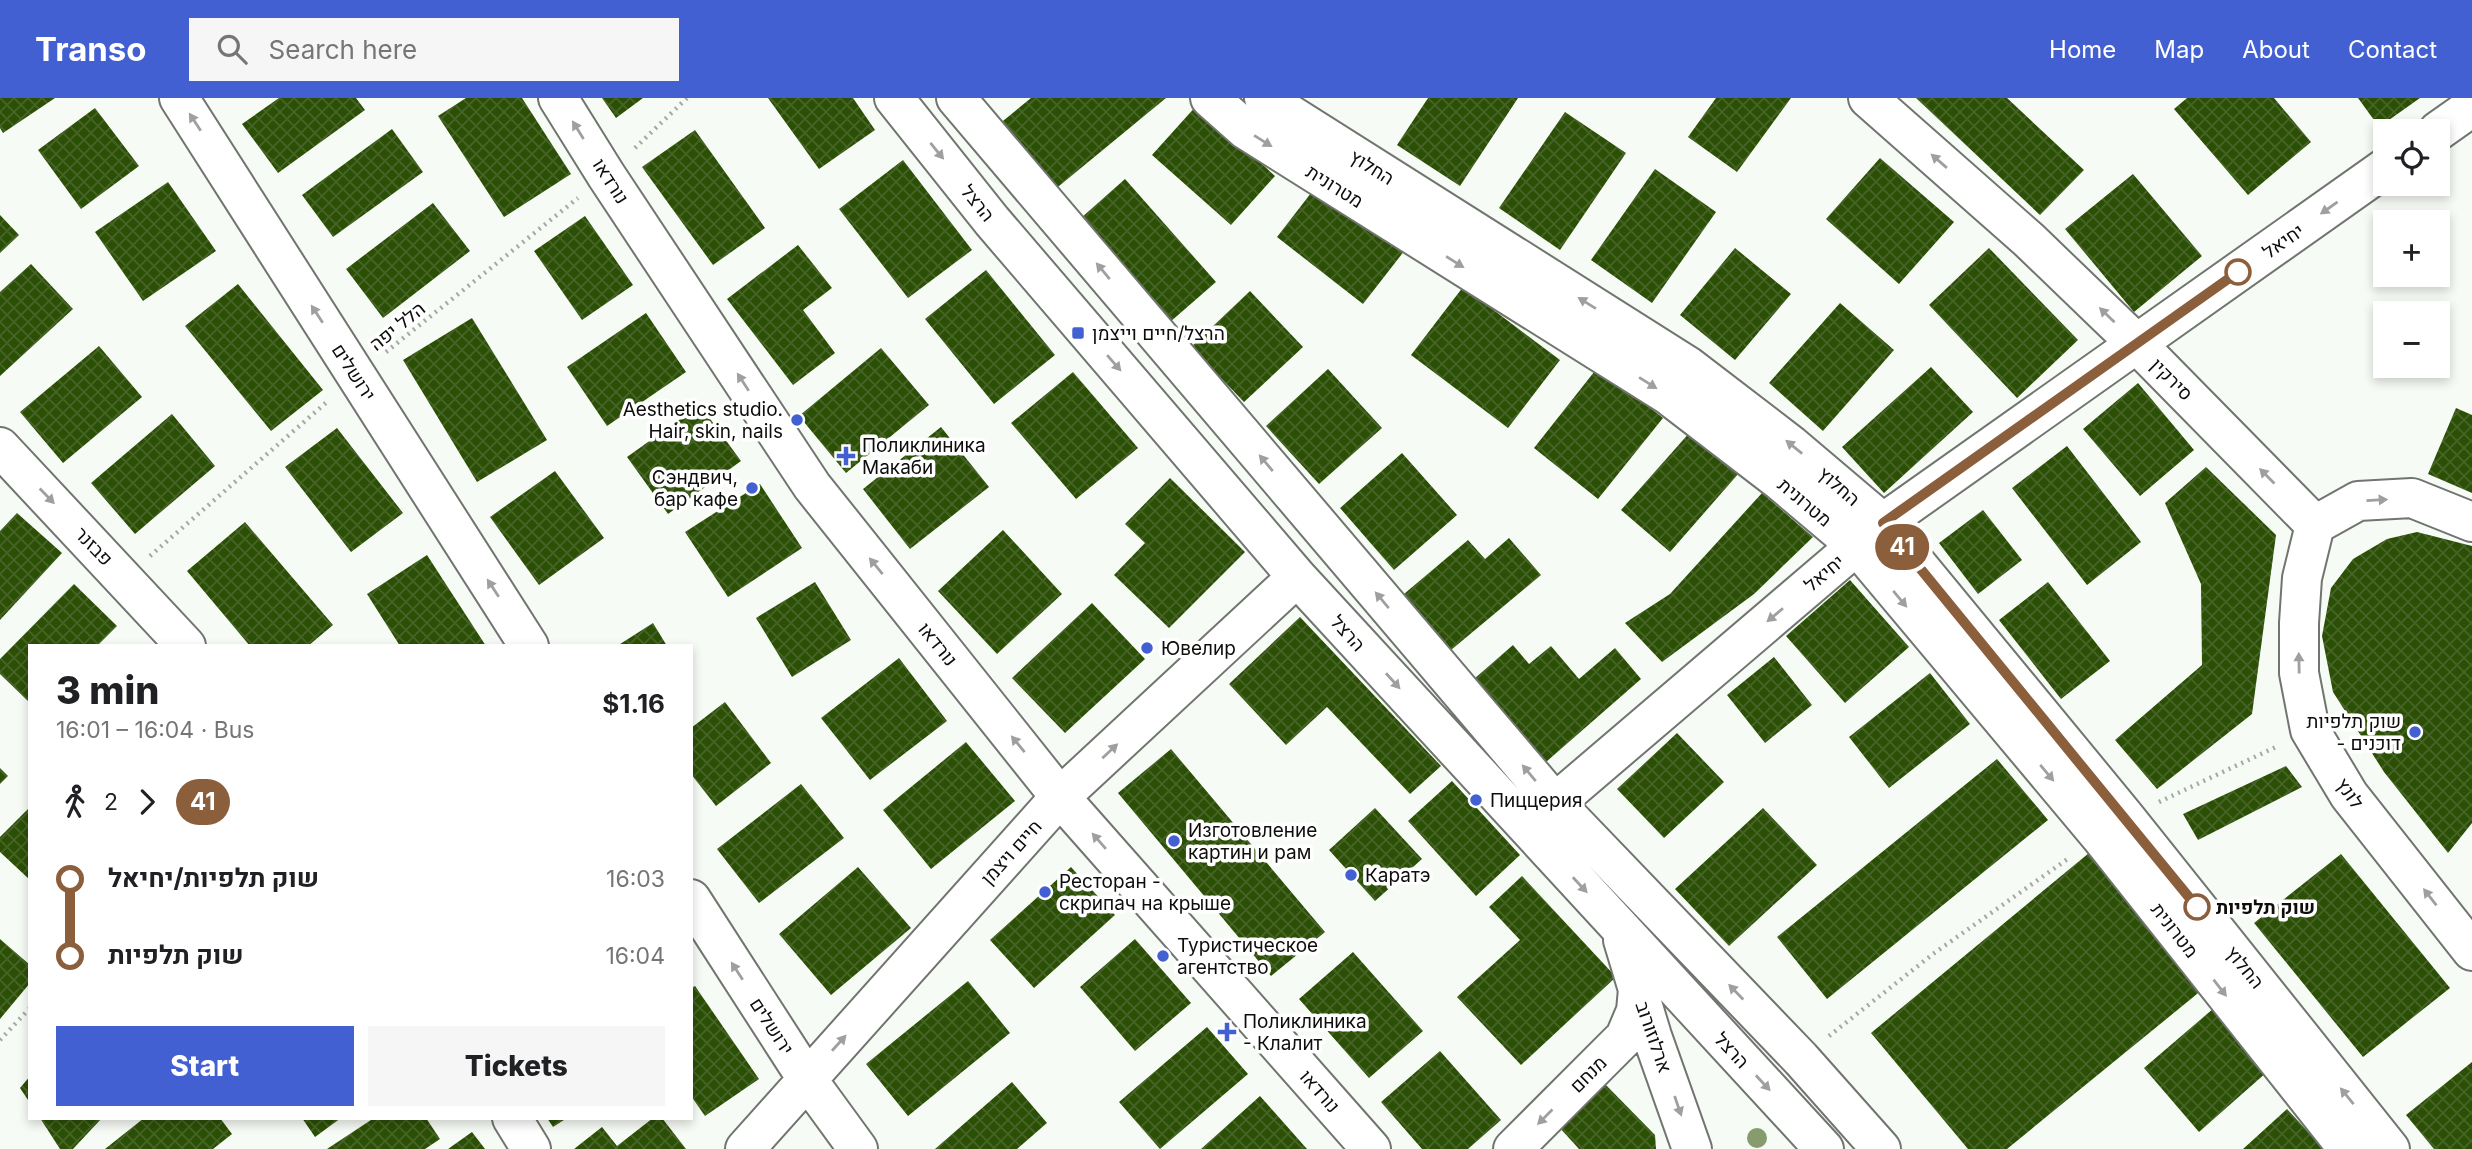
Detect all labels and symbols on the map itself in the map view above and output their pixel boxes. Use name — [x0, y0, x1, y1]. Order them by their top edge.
one-way arrow — [188, 113, 201, 132]
one-way arrow — [572, 120, 585, 139]
one-way arrow — [1253, 134, 1272, 147]
one-way arrow — [929, 142, 944, 160]
street label: החלוץ — [1345, 145, 1398, 190]
one-way arrow — [1930, 153, 1948, 169]
street label: נורדאו — [587, 154, 634, 208]
street label: מטרונית — [1302, 160, 1368, 213]
street label: הרצל — [956, 180, 999, 226]
one-way arrow — [2320, 201, 2338, 215]
street label: יחיאל — [2258, 219, 2308, 264]
one-way arrow — [1446, 255, 1465, 268]
unlabelled marker — [2225, 259, 2251, 285]
one-way arrow — [1096, 263, 1111, 280]
one-way arrow — [1578, 296, 1597, 309]
street label: הלל יפה — [365, 297, 430, 356]
one-way arrow — [311, 304, 324, 324]
one-way arrow — [2099, 307, 2116, 323]
place label: הרצל/חיים וייצמן — [1092, 322, 1225, 345]
marker: הרצל/חיים וייצמן — [1070, 325, 1086, 341]
street label: ירושלים — [327, 339, 380, 405]
street label: סירקין — [2146, 353, 2198, 405]
one-way arrow — [1106, 355, 1121, 372]
one-way arrow — [737, 372, 750, 391]
one-way arrow — [1639, 376, 1658, 389]
place label: Aesthetics studio. Hair, skin, nails — [623, 398, 783, 443]
marker: Aesthetics studio. Hair, skin, nails — [789, 412, 805, 428]
place label: Поликлиника Макаби — [862, 434, 986, 479]
one-way arrow — [1785, 440, 1802, 455]
marker: Поликлиника Макаби — [836, 446, 856, 466]
one-way arrow — [1259, 455, 1274, 472]
street label: החלוץ — [1813, 462, 1864, 511]
place label: Сэндвич, бар кафе — [652, 466, 738, 511]
one-way arrow — [2259, 468, 2276, 485]
street label: מטרונית — [1773, 473, 1836, 532]
marker: Сэндвич, бар кафе — [744, 480, 760, 496]
one-way arrow — [39, 487, 55, 504]
one-way arrow — [2366, 494, 2388, 505]
street label: פבזנר — [70, 522, 117, 570]
line badge: 41 — [1870, 524, 1934, 570]
street label: יחיאל — [1800, 550, 1849, 597]
one-way arrow — [869, 557, 884, 575]
one-way arrow — [486, 579, 499, 598]
one-way arrow — [1892, 590, 1907, 607]
one-way arrow — [1374, 591, 1390, 609]
one-way arrow — [1766, 607, 1784, 623]
street label: הרצל — [1325, 611, 1370, 656]
street label: נורדאו — [913, 618, 962, 671]
place label: Ювелир — [1161, 637, 1236, 660]
marker: Ювелир — [1139, 640, 1155, 656]
one-way arrow — [2293, 652, 2305, 674]
one-way arrow — [1384, 672, 1400, 689]
place label: שוק תלפיות - דוכנים — [2306, 710, 2401, 755]
marker: שוק תלפיות - דוכנים — [2407, 724, 2423, 740]
one-way arrow — [1011, 735, 1025, 753]
one-way arrow — [1101, 743, 1118, 759]
one-way arrow — [2039, 763, 2054, 781]
one-way arrow — [1522, 765, 1537, 782]
street label: לונץ — [2331, 773, 2368, 813]
place label: Пиццерия — [1490, 789, 1583, 812]
marker: Пиццерия — [1468, 792, 1484, 808]
street label: חיים ויצמן — [976, 815, 1047, 890]
place label: Изготовление картин и рам — [1188, 819, 1317, 864]
one-way arrow — [1091, 832, 1107, 850]
marker: Изготовление картин и рам — [1166, 833, 1182, 849]
place label: Каратэ — [1365, 864, 1431, 887]
marker: Каратэ — [1343, 867, 1359, 883]
place label: Ресторан - скрипач на крыше — [1059, 870, 1231, 915]
one-way arrow — [1571, 876, 1587, 893]
marker: Ресторан - скрипач на крыше — [1037, 884, 1053, 900]
one-way arrow — [2422, 889, 2437, 907]
marker: שוק תלפיות — [2184, 894, 2210, 920]
place label: שוק תלפיות — [2216, 896, 2315, 919]
street label: מטרונית — [2146, 898, 2203, 962]
place label: Туристическое агентство — [1177, 934, 1318, 979]
street label: החלוץ — [2220, 941, 2269, 993]
marker: Туристическое агентство — [1155, 948, 1171, 964]
one-way arrow — [731, 961, 744, 981]
one-way arrow — [2213, 978, 2228, 996]
one-way arrow — [1729, 984, 1745, 1001]
street label: ירושלים — [745, 993, 798, 1059]
street label: ארלוזורוב — [1631, 998, 1676, 1076]
place label: Поликлиника - Клалит — [1243, 1010, 1367, 1055]
marker: Поликлиника - Клалит — [1217, 1022, 1237, 1042]
street label: הרצל — [1709, 1028, 1754, 1073]
one-way arrow — [831, 1035, 847, 1052]
street label: מנחם — [1565, 1051, 1612, 1098]
street label: נורדאו — [1295, 1065, 1345, 1118]
one-way arrow — [1754, 1074, 1770, 1091]
one-way arrow — [2340, 1087, 2355, 1105]
one-way arrow — [1673, 1095, 1683, 1116]
one-way arrow — [1536, 1109, 1553, 1126]

